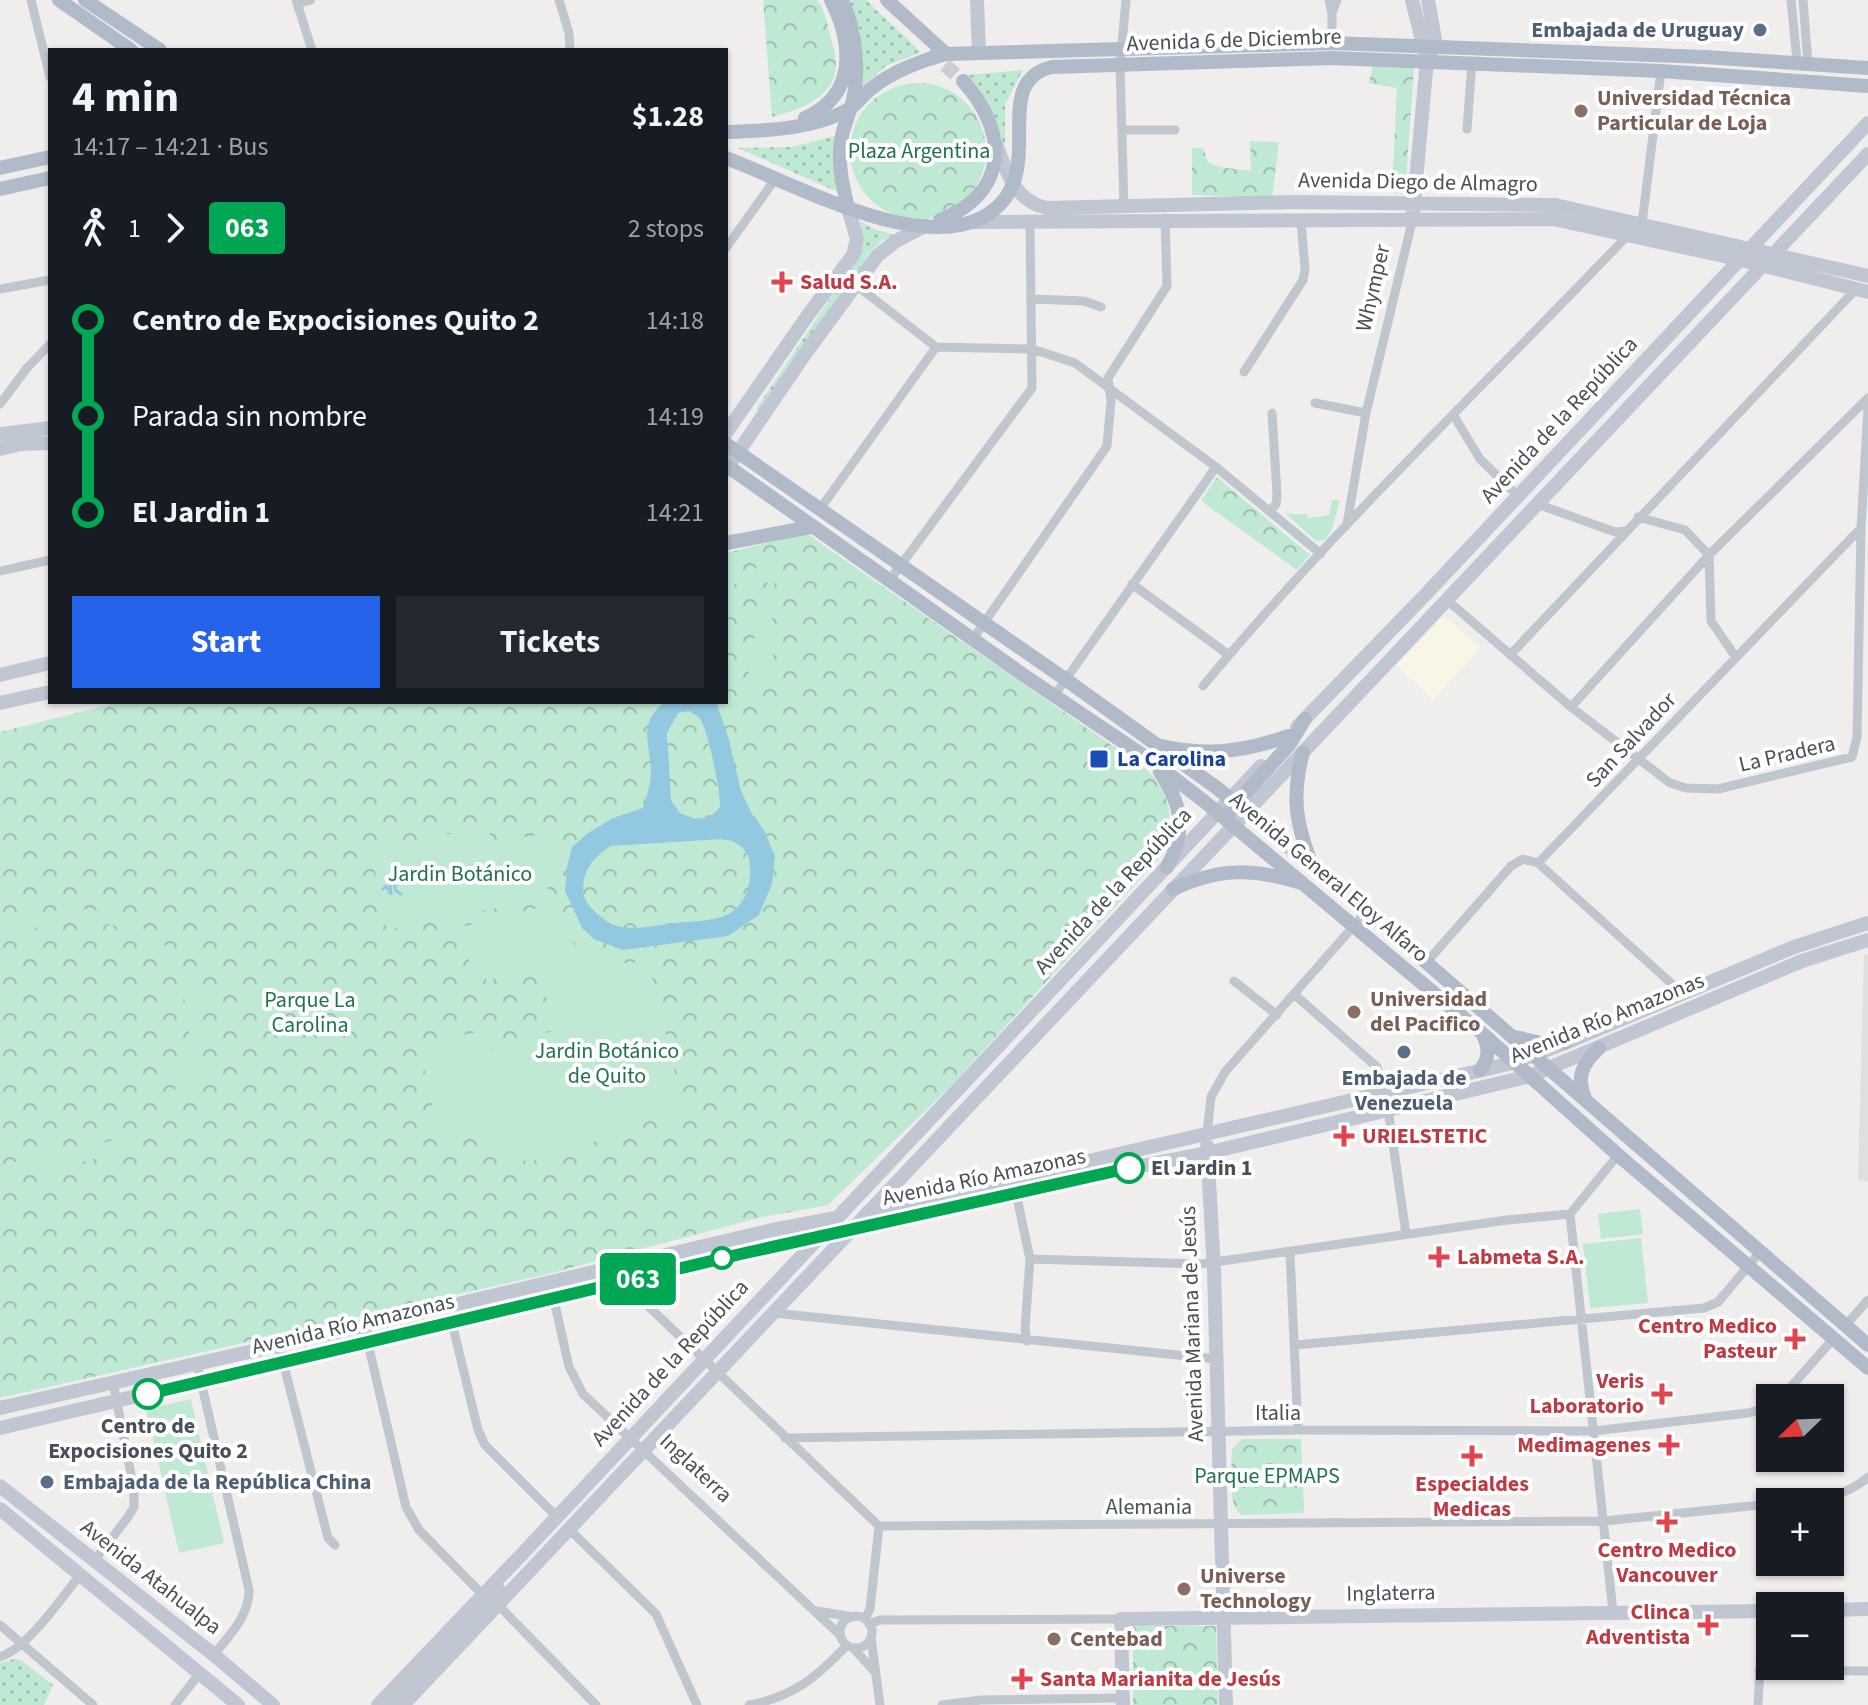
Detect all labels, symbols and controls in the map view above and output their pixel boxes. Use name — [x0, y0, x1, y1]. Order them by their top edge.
place label: Embajada de Uruguay — [1531, 14, 1745, 46]
street label: Avenida 6 de Diciembre — [1126, 20, 1342, 60]
marker: Embajada de Uruguay — [1751, 21, 1769, 39]
text: 4 min — [72, 66, 179, 129]
place label: Universidad Técnica Particular de Loja — [1597, 82, 1791, 139]
text: $1.28 — [632, 95, 704, 138]
marker: Universidad Técnica Particular de Loja — [1572, 102, 1590, 120]
text: 14:17 – 14:21 · Bus — [72, 128, 268, 165]
park label: Plaza Argentina — [848, 135, 990, 167]
street label: Avenida Diego de Almagro — [1298, 164, 1538, 200]
icon: walk — [72, 206, 116, 250]
icon: forward — [153, 206, 197, 250]
text: 063 — [225, 208, 269, 248]
text: 1 — [128, 210, 141, 247]
text: 2 stops — [628, 210, 704, 247]
street label: Whymper — [1347, 241, 1399, 335]
place label: Salud S.A. — [800, 266, 898, 298]
marker: Salud S.A. — [771, 271, 793, 293]
text: Centro de Expocisiones Quito 2 — [132, 299, 539, 342]
text: 14:18 — [646, 302, 704, 339]
street label: Avenida de la República — [1473, 329, 1645, 511]
text: Parada sin nombre — [132, 395, 367, 438]
text: 14:19 — [646, 398, 704, 435]
text: El Jardin 1 — [132, 491, 270, 534]
text: 14:21 — [646, 494, 704, 531]
button: Start — [72, 596, 380, 688]
button: Tickets — [396, 596, 704, 688]
street label: San Salvador — [1578, 685, 1684, 795]
street label: La Pradera — [1736, 727, 1838, 781]
place label: La Carolina — [1117, 743, 1226, 775]
marker: La Carolina — [1088, 748, 1110, 770]
street label: Avenida General Eloy Alfaro — [1222, 784, 1436, 970]
street label: Avenida de la República — [1027, 800, 1199, 982]
park label: Jardin Botánico — [388, 858, 532, 890]
street label: Avenida Río Amazonas — [1505, 964, 1709, 1072]
place label: Universidad del Pacifico — [1370, 983, 1487, 1040]
park label: Parque La Carolina — [264, 984, 356, 1041]
marker: Universidad del Pacifico — [1345, 1003, 1363, 1021]
park label: Jardin Botánico de Quito — [535, 1035, 679, 1092]
marker: Embajada de Venezuela — [1395, 1043, 1413, 1061]
place label: Embajada de Venezuela — [1341, 1062, 1467, 1119]
place label: URIELSTETIC — [1362, 1120, 1488, 1152]
marker: URIELSTETIC — [1333, 1125, 1355, 1147]
street label: Avenida Río Amazonas — [879, 1140, 1089, 1214]
place label: El Jardin 1 — [1151, 1152, 1252, 1184]
marker: El Jardin 1 — [1114, 1153, 1144, 1183]
street label: Avenida Mariana de Jesús — [1172, 1205, 1212, 1443]
place label: Labmeta S.A. — [1457, 1241, 1585, 1273]
marker: Labmeta S.A. — [1428, 1246, 1450, 1268]
unlabelled marker — [711, 1247, 733, 1269]
line badge: 063 — [592, 1253, 684, 1305]
text: 063 — [616, 1259, 660, 1299]
street label: Avenida de la República — [584, 1272, 756, 1454]
street label: Avenida Río Amazonas — [249, 1285, 457, 1363]
place label: Centro Medico Pasteur — [1638, 1310, 1777, 1367]
marker: Centro Medico Pasteur — [1784, 1328, 1806, 1350]
place label: Veris Laboratorio — [1530, 1365, 1644, 1422]
marker: Centro de Expocisiones Quito 2 — [133, 1379, 163, 1409]
marker: Veris Laboratorio — [1651, 1383, 1673, 1405]
north arrow — [1756, 1384, 1844, 1472]
map controls — [1756, 1384, 1844, 1680]
street label: Italia — [1255, 1397, 1301, 1429]
place label: Centro de Expocisiones Quito 2 — [48, 1410, 248, 1467]
street label: Inglaterra — [652, 1426, 740, 1510]
place label: Medimagenes — [1517, 1429, 1651, 1461]
marker: Medimagenes — [1658, 1434, 1680, 1456]
marker: Especialdes Medicas — [1461, 1445, 1483, 1467]
park label: Parque EPMAPS — [1194, 1460, 1340, 1492]
place label: Embajada de la República China — [63, 1466, 371, 1498]
place label: Especialdes Medicas — [1415, 1468, 1529, 1525]
marker: Embajada de la República China — [38, 1473, 56, 1491]
button: + — [1756, 1488, 1844, 1576]
street label: Alemania — [1106, 1491, 1192, 1523]
marker: Centro Medico Vancouver — [1656, 1511, 1678, 1533]
street label: Avenida Atahualpa — [74, 1512, 228, 1642]
place label: Centro Medico Vancouver — [1597, 1534, 1737, 1591]
place label: Universe Technology — [1200, 1560, 1312, 1617]
street label: Inglaterra — [1346, 1576, 1436, 1610]
marker: Universe Technology — [1175, 1580, 1193, 1598]
button: − — [1756, 1592, 1844, 1680]
place label: Clinca Adventista — [1585, 1596, 1690, 1653]
marker: Clinca Adventista — [1697, 1614, 1719, 1636]
place label: Centebad — [1070, 1623, 1163, 1655]
marker: Centebad — [1045, 1630, 1063, 1648]
place label: Santa Marianita de Jesús — [1040, 1663, 1281, 1695]
marker: Santa Marianita de Jesús — [1011, 1668, 1033, 1690]

